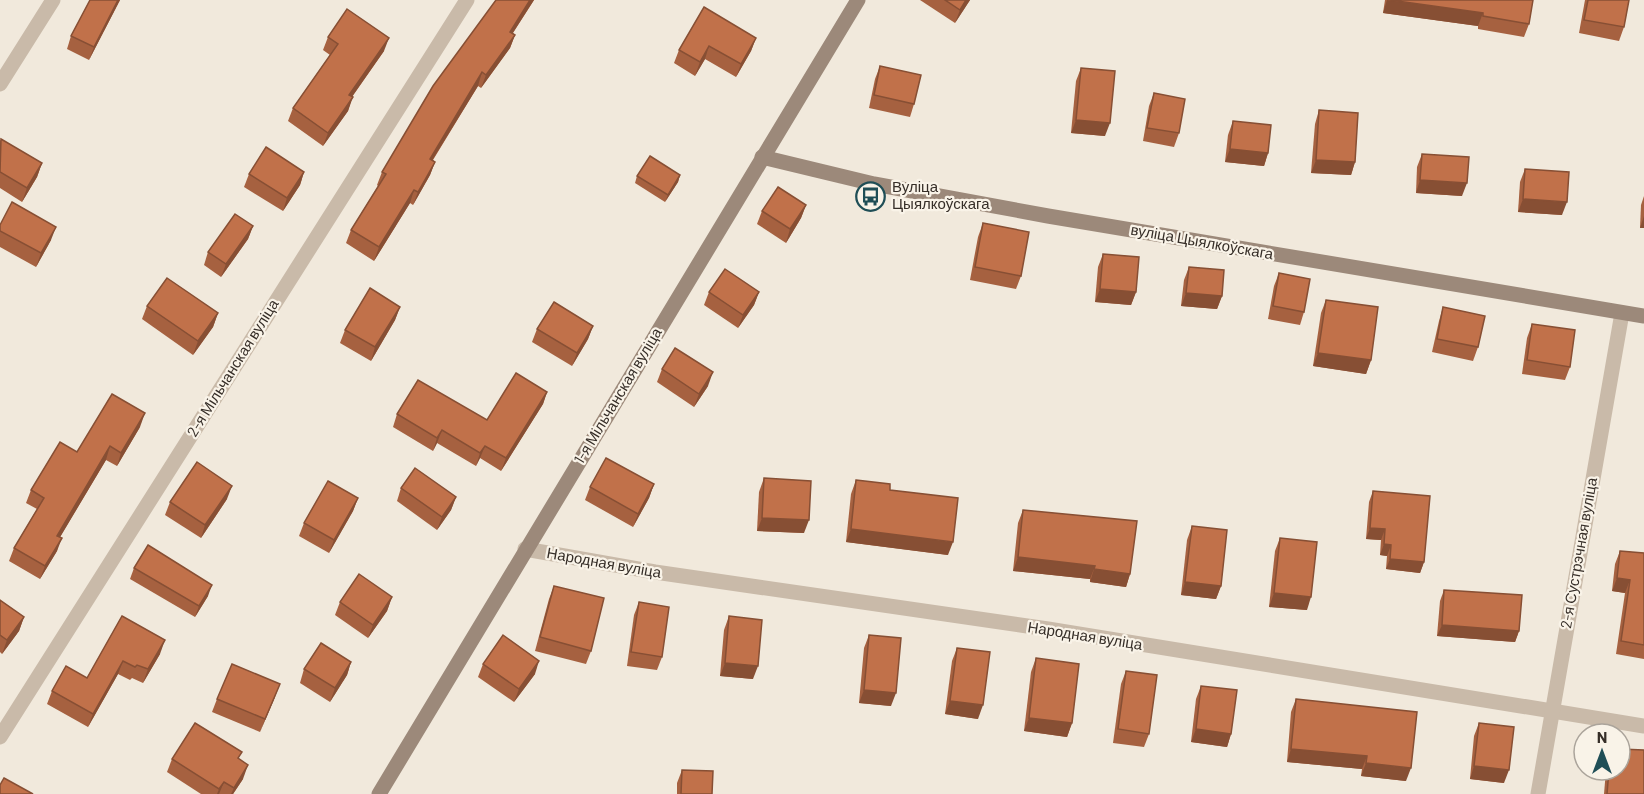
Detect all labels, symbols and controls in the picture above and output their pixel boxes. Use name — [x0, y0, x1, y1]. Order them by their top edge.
place label: Вуліца Цыялкоўскага — [892, 177, 990, 212]
bus stop icon: Вуліца Цыялкоўскага — [855, 180, 887, 212]
street label: вуліца Цыялкоўскага — [1130, 220, 1275, 263]
street label: 2-я Мільчанская вуліца — [182, 295, 282, 439]
street label: 1-я Мільчанская вуліца — [569, 324, 665, 467]
street label: 2-я Сустрэчная вуліца — [1556, 475, 1600, 630]
street label: Народная вуліца — [546, 543, 663, 581]
street label: Народная вуліца — [1027, 617, 1144, 653]
north arrow — [1572, 722, 1632, 782]
text: N — [1597, 727, 1607, 746]

